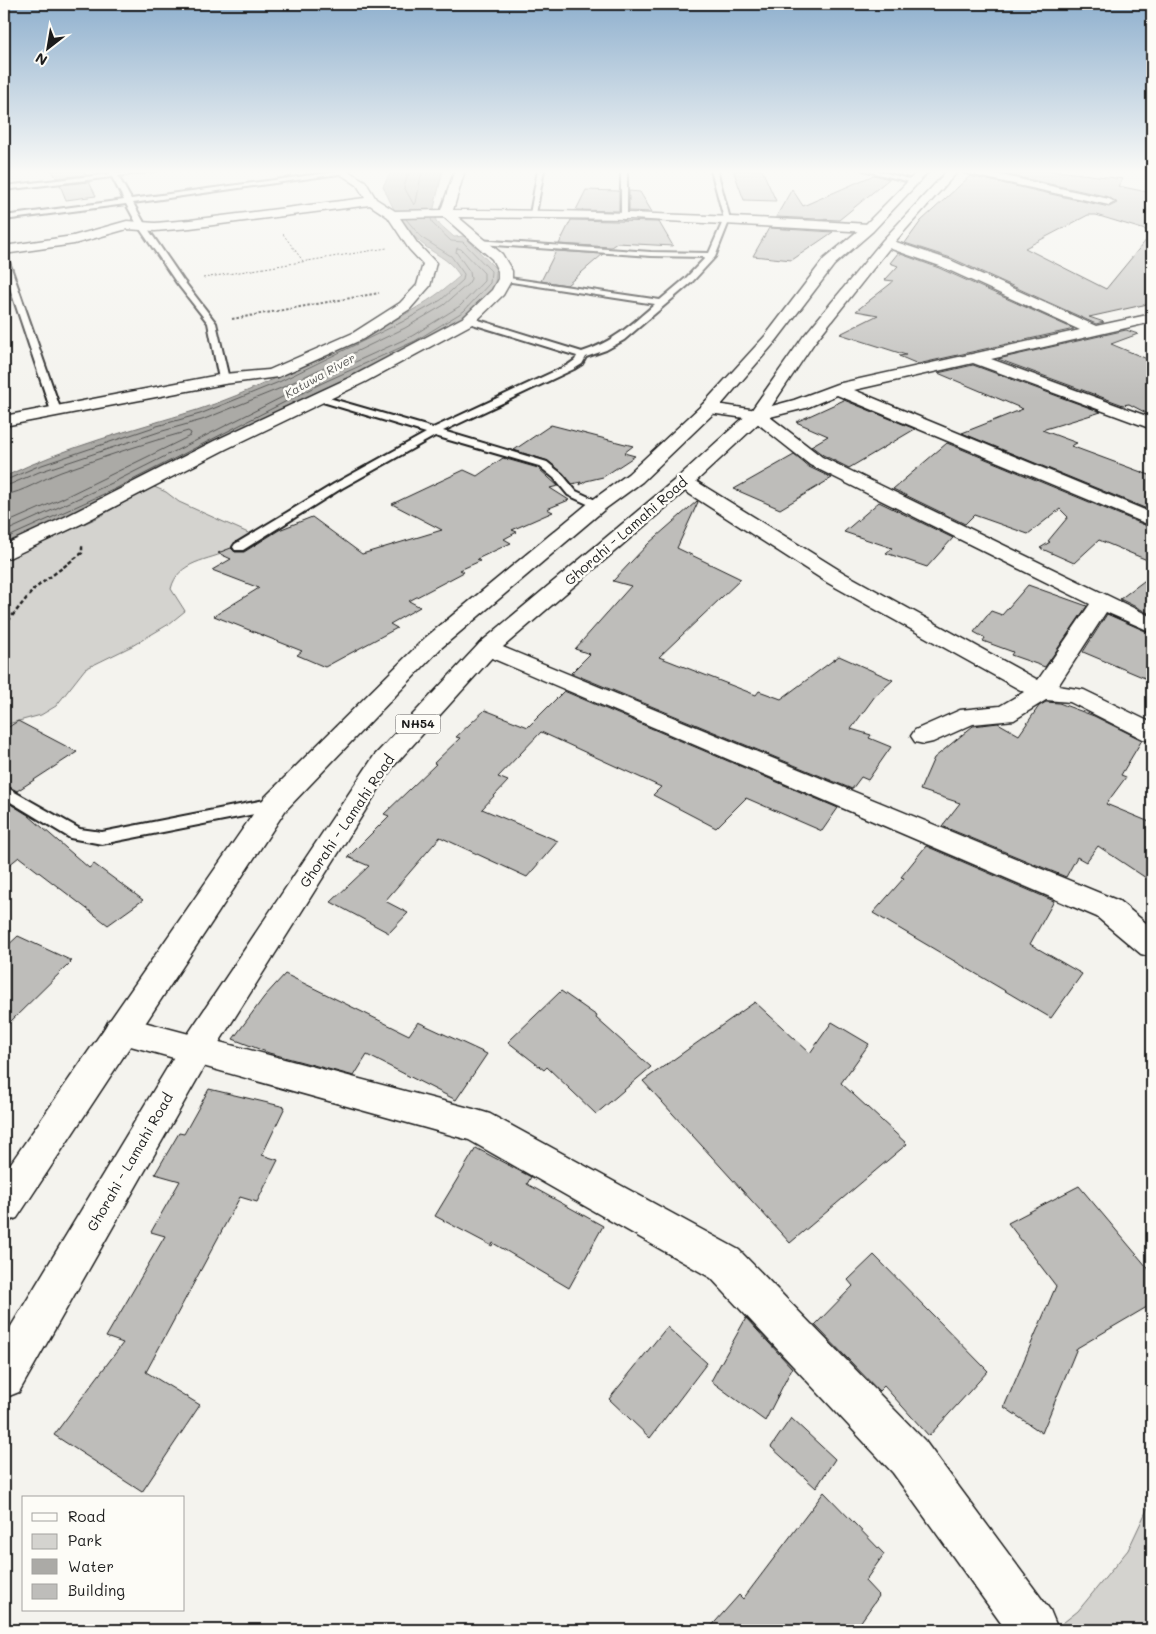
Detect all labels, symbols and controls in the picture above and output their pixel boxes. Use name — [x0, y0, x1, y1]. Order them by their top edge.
north arrow — [22, 22, 72, 72]
text: N — [32, 49, 51, 70]
water label: Katuwa River — [281, 349, 358, 401]
street label: Ghorahi - Lamahi Road — [560, 472, 691, 589]
road number: NH54 — [396, 714, 440, 734]
street label: Ghorahi - Lamahi Road — [295, 750, 398, 891]
street label: Ghorahi - Lamahi Road — [82, 1089, 177, 1234]
legend — [22, 1496, 185, 1612]
text: Road — [68, 1506, 105, 1526]
text: Park — [68, 1530, 102, 1550]
text: Water — [68, 1556, 114, 1576]
text: Building — [68, 1580, 125, 1600]

